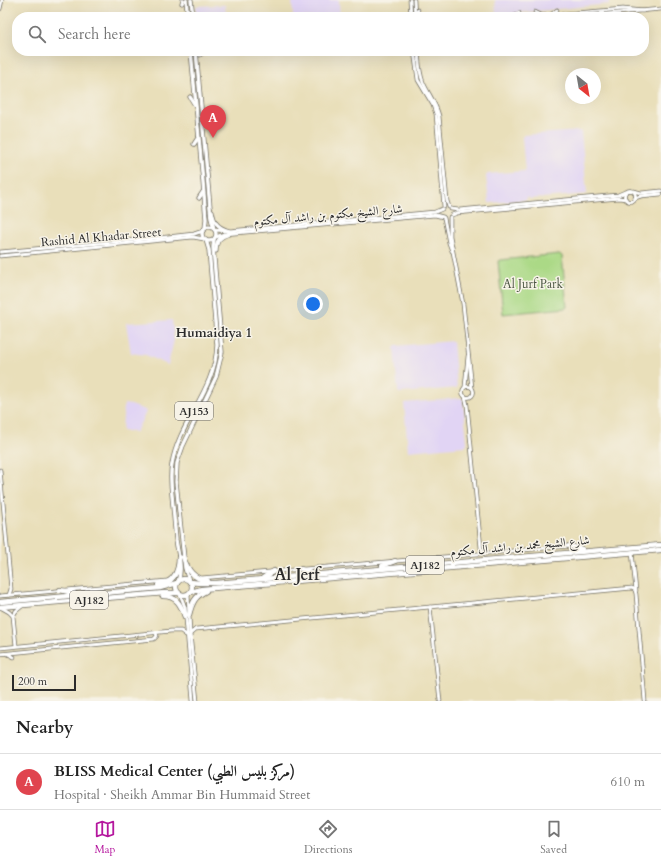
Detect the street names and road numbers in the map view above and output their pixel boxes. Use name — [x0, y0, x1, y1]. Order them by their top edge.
street label: شارع الشيخ مكتوم بن راشد آل مكتوم — [253, 201, 404, 232]
street label: Rashid Al Khadar Street — [40, 224, 162, 250]
road number: AJ153 — [175, 402, 213, 420]
street label: شارع الشيخ محمد بن راشد آل مكتوم — [450, 532, 591, 563]
road number: AJ182 — [406, 556, 444, 574]
road number: AJ182 — [70, 591, 108, 609]

